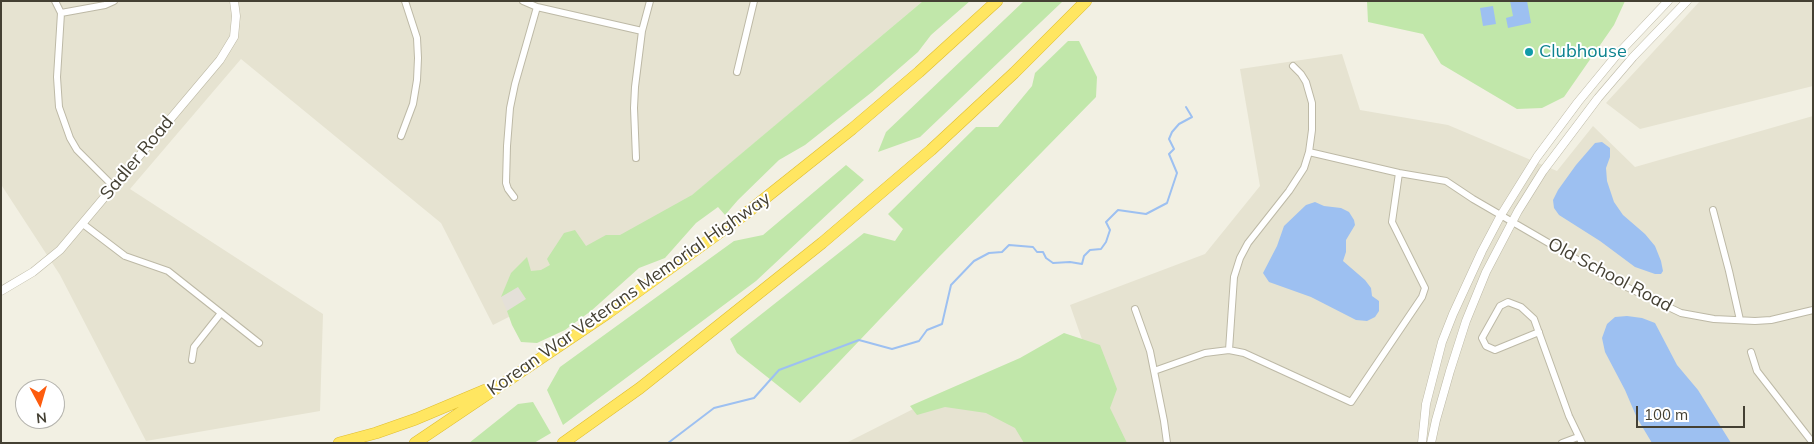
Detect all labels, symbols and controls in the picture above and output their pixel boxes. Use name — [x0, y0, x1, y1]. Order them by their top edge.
place label: Clubhouse — [1539, 41, 1627, 63]
marker: Clubhouse — [1523, 46, 1535, 58]
street label: Sadler Road — [96, 112, 178, 204]
street label: Korean War Veterans Memorial Highway — [483, 188, 775, 400]
street label: Old School Road — [1544, 233, 1676, 317]
north arrow — [15, 379, 65, 429]
scale bar — [1639, 396, 1748, 428]
text: 100 m — [1644, 405, 1688, 424]
text: N — [35, 408, 48, 427]

